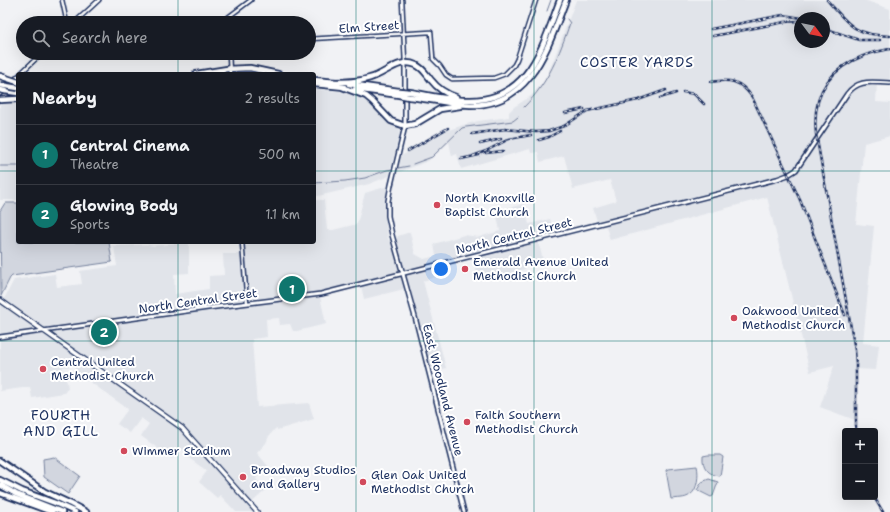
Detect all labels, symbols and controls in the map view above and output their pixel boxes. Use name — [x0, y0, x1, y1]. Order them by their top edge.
north arrow — [794, 12, 830, 48]
search box — [16, 16, 316, 60]
street label: Elm Street — [338, 17, 400, 37]
icon: search — [30, 27, 52, 49]
text: Search here — [62, 28, 148, 48]
district label: COSTER YARDS — [580, 53, 694, 71]
text: Nearby — [32, 87, 97, 109]
text: 2 results — [244, 90, 300, 107]
text: Central Cinema — [70, 136, 189, 156]
text: 1 — [42, 146, 48, 163]
text: 500 m — [258, 146, 300, 163]
text: Theatre — [70, 156, 119, 173]
place label: North Knoxville Baptist Church — [445, 190, 535, 220]
text: Glowing Body — [70, 196, 178, 216]
marker: North Knoxville Baptist Church — [432, 200, 442, 210]
text: 2 — [40, 206, 50, 223]
text: 1.1 km — [265, 206, 300, 223]
street label: North Central Street — [454, 214, 574, 258]
text: Sports — [70, 216, 110, 233]
place label: Emerald Avenue United Methodist Church — [473, 254, 609, 284]
your location — [431, 259, 451, 279]
marker: Emerald Avenue United Methodist Church — [460, 264, 470, 274]
pin: 1 — [279, 274, 305, 304]
street label: North Central Street — [138, 285, 258, 317]
place label: Oakwood United Methodist Church — [742, 303, 845, 333]
marker: Oakwood United Methodist Church — [729, 313, 739, 323]
pin: 2 — [91, 317, 117, 347]
street label: East Woodland Avenue — [419, 322, 467, 458]
place label: Central United Methodist Church — [51, 354, 154, 384]
marker: Central United Methodist Church — [38, 364, 48, 374]
district label: FOURTH AND GILL — [23, 406, 99, 440]
place label: Faith Southern Methodist Church — [475, 407, 578, 437]
marker: Faith Southern Methodist Church — [462, 417, 472, 427]
map controls — [842, 428, 878, 500]
button: + — [842, 428, 878, 464]
place label: Wimmer Stadium — [132, 443, 231, 459]
marker: Wimmer Stadium — [119, 446, 129, 456]
place label: Broadway Studios and Gallery — [251, 462, 356, 492]
button: − — [842, 464, 878, 500]
place label: Glen Oak United Methodist Church — [371, 467, 474, 497]
marker: Broadway Studios and Gallery — [238, 472, 248, 482]
marker: Glen Oak United Methodist Church — [358, 477, 368, 487]

